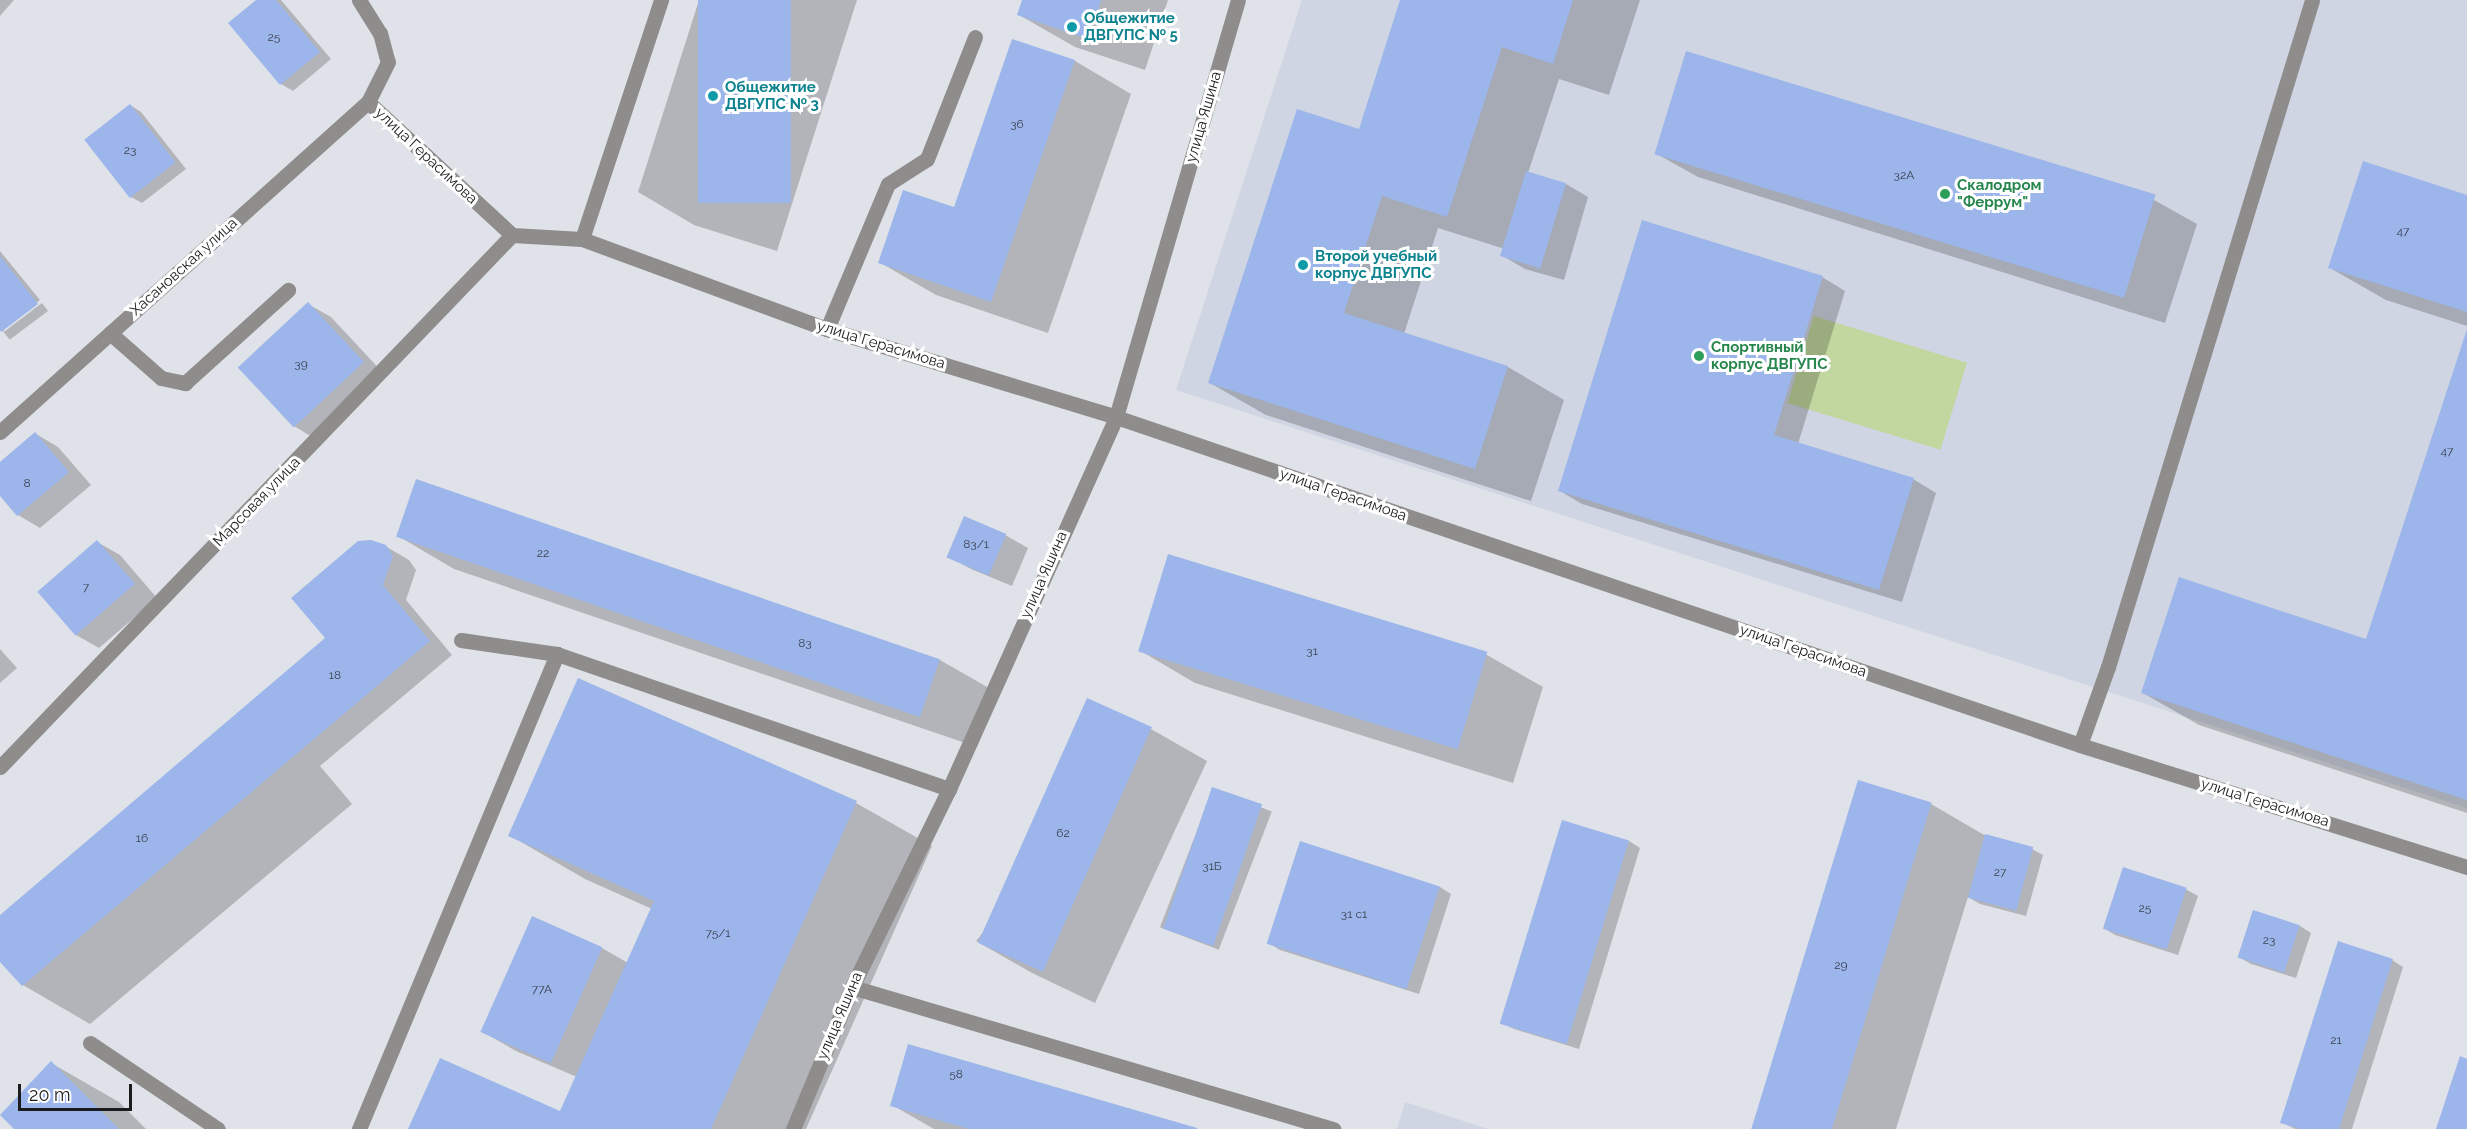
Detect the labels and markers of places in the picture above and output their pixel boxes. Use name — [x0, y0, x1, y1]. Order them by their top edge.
place label: Общежитие ДВГУПС № 5 — [1084, 9, 1178, 44]
marker: Общежитие ДВГУПС № 5 — [1065, 20, 1079, 34]
place label: Общежитие ДВГУПС № 3 — [725, 78, 819, 113]
marker: Общежитие ДВГУПС № 3 — [706, 89, 720, 103]
place label: Скалодром "Феррум" — [1957, 176, 2041, 211]
marker: Скалодром "Феррум" — [1938, 187, 1952, 201]
place label: Второй учебный корпус ДВГУПС — [1315, 247, 1438, 282]
marker: Второй учебный корпус ДВГУПС — [1296, 258, 1310, 272]
place label: Спортивный корпус ДВГУПС — [1711, 338, 1828, 373]
marker: Спортивный корпус ДВГУПС — [1692, 349, 1706, 363]

